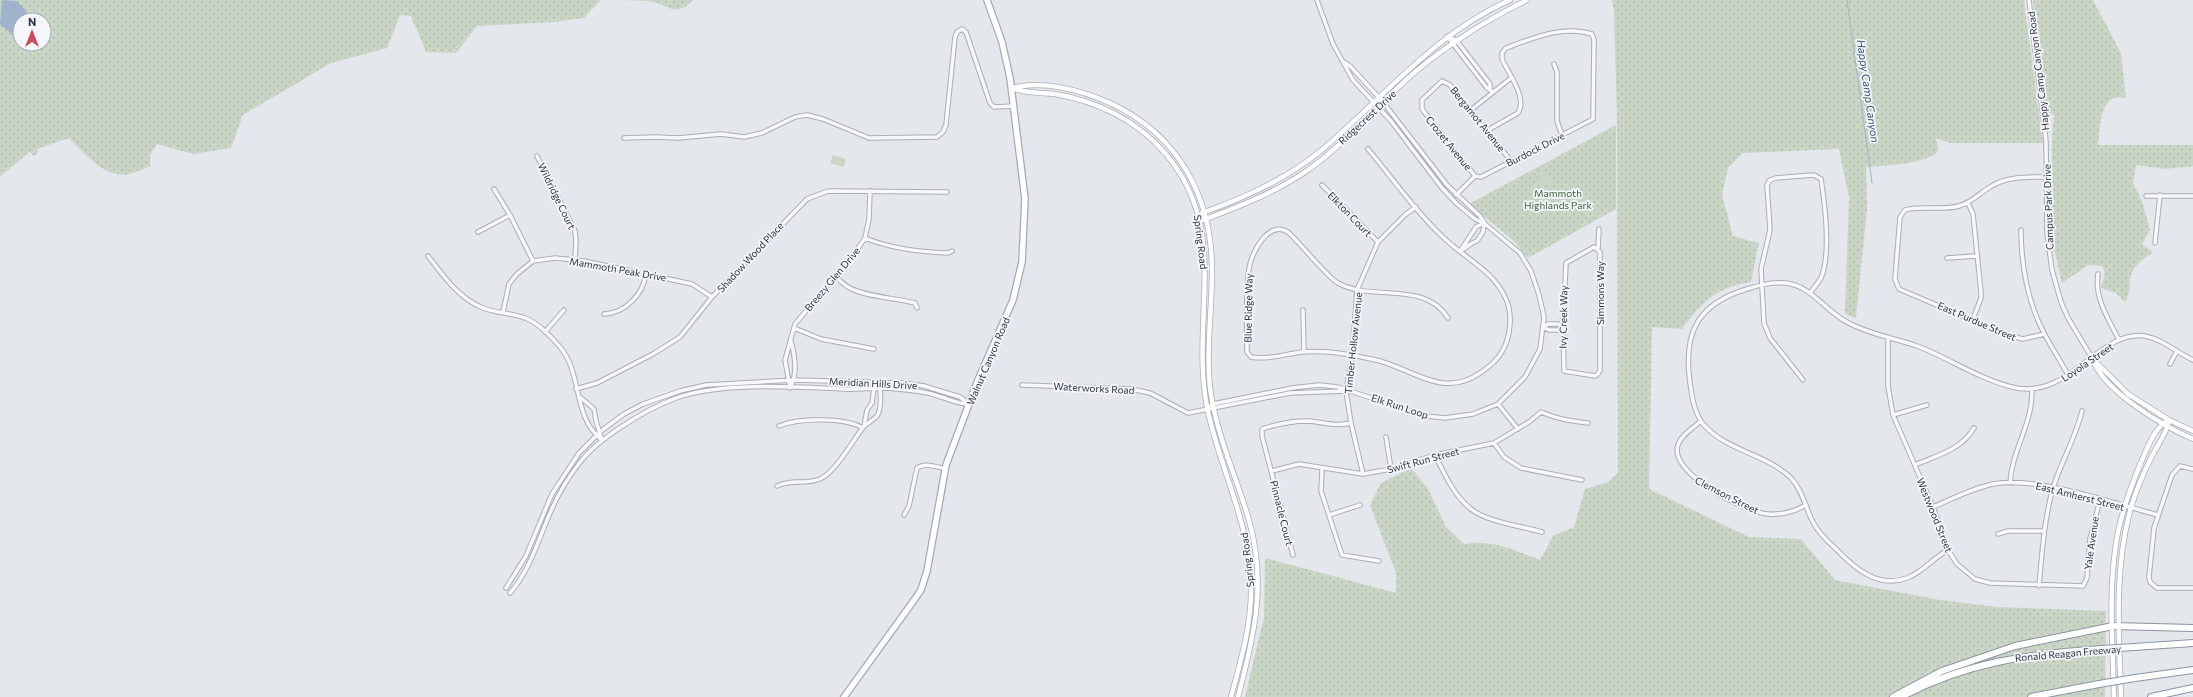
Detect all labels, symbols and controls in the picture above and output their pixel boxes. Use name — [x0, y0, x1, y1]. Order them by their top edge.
street label: Happy Camp Canyon Road — [2025, 11, 2051, 131]
north arrow — [12, 12, 52, 52]
text: N — [28, 15, 36, 28]
water label: Happy Camp Canyon — [1855, 39, 1882, 143]
street label: Bergamot Avenue — [1448, 84, 1508, 154]
street label: Ridgecrest Drive — [1336, 87, 1398, 147]
street label: Crozet Avenue — [1424, 114, 1474, 172]
street label: Burdock Drive — [1504, 129, 1566, 169]
street label: Wildridge Court — [536, 161, 578, 231]
street label: Campus Park Drive — [2041, 164, 2055, 250]
park label: Mammoth Highlands Park — [1524, 187, 1593, 211]
street label: Elkton Court — [1326, 189, 1374, 239]
street label: Spring Road — [1192, 214, 1210, 270]
street label: Shadow Wood Place — [714, 219, 786, 295]
street label: Breezy Glen Drive — [802, 245, 862, 313]
street label: Mammoth Peak Drive — [569, 255, 667, 283]
street label: Simmons Way — [1594, 261, 1606, 325]
street label: Blue Ridge Way — [1241, 273, 1255, 343]
street label: Ivy Creek Way — [1556, 285, 1570, 349]
street label: Timber Hollow Avenue — [1342, 291, 1364, 395]
street label: East Purdue Street — [1936, 299, 2018, 343]
street label: Walnut Canyon Road — [964, 315, 1012, 407]
street label: Loyola Street — [2059, 340, 2115, 384]
street label: Meridian Hills Drive — [829, 375, 917, 391]
street label: Waterworks Road — [1053, 380, 1135, 396]
street label: Elk Run Loop — [1370, 391, 1430, 421]
street label: Swift Run Street — [1386, 445, 1460, 475]
street label: Clemson Street — [1693, 474, 1761, 516]
street label: Westwood Street — [1915, 476, 1955, 554]
street label: Pinnacle Court — [1268, 479, 1296, 547]
street label: East Amherst Street — [2034, 479, 2126, 513]
street label: Yale Avenue — [2081, 516, 2101, 570]
street label: Spring Road — [1238, 532, 1256, 588]
street label: Ronald Reagan Freeway — [2014, 642, 2122, 664]

